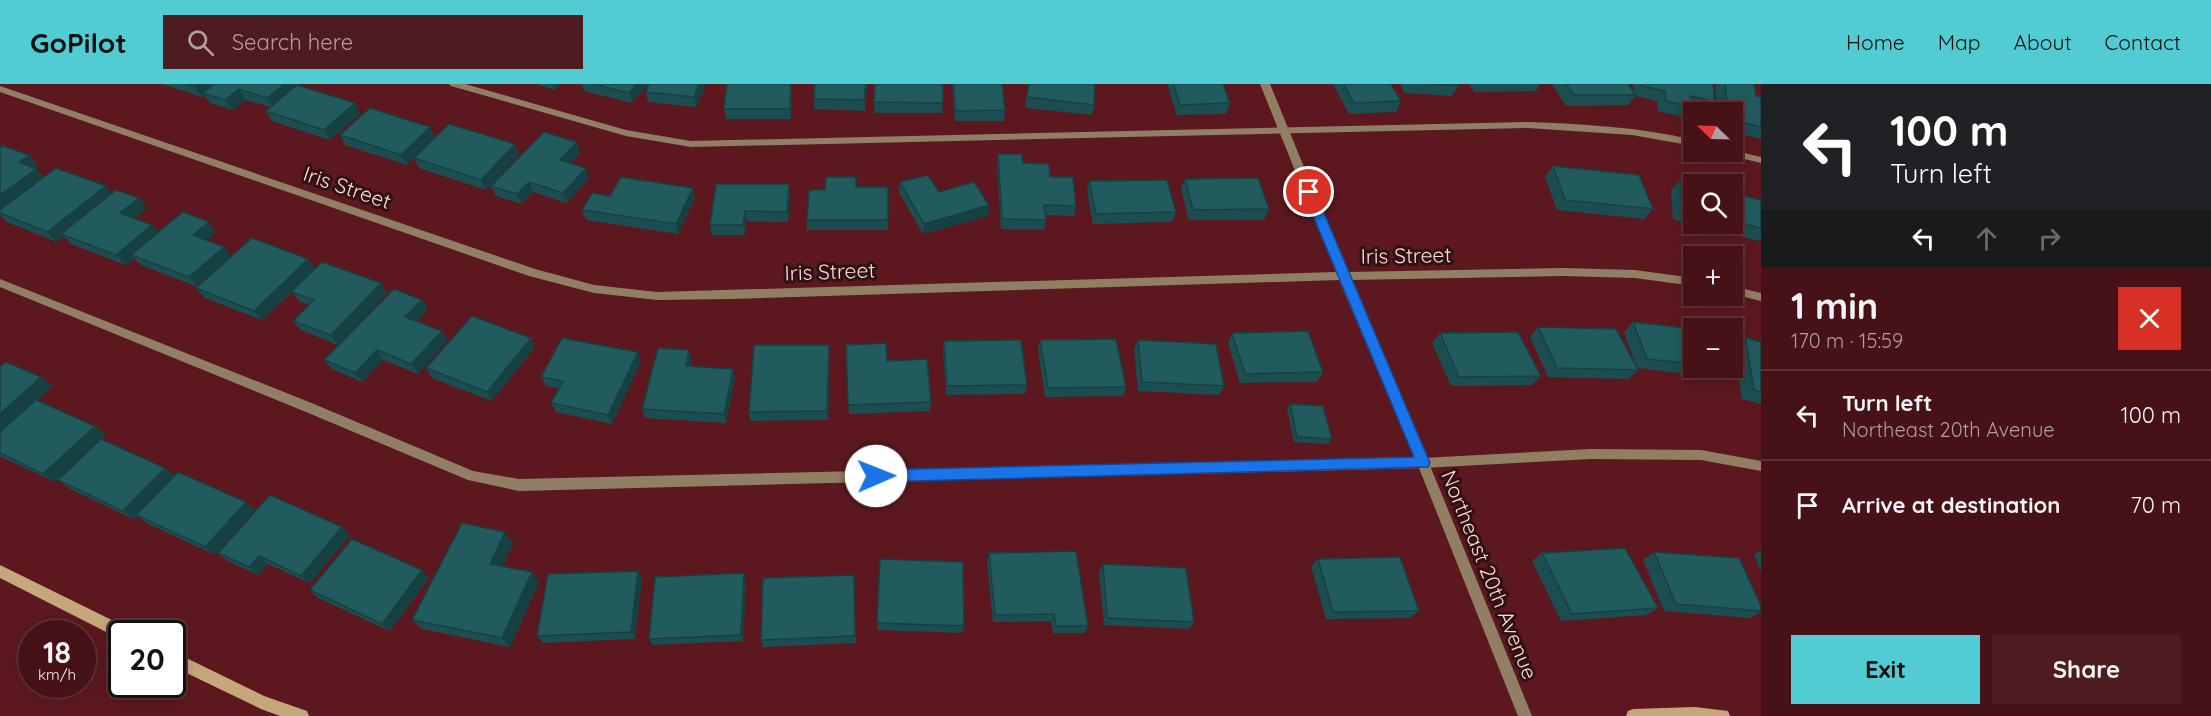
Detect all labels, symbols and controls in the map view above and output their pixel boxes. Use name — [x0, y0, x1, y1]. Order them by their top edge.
search box — [163, 15, 583, 69]
text: GoPilot — [30, 25, 127, 60]
icon: search — [184, 26, 217, 59]
text: Search here — [232, 28, 353, 56]
text: Home — [1846, 29, 1905, 55]
text: Map — [1938, 29, 1981, 55]
text: About — [2014, 29, 2072, 55]
text: Contact — [2105, 29, 2181, 55]
north arrow — [1683, 102, 1743, 162]
map controls — [1683, 102, 1743, 378]
text: 100 m — [1890, 104, 2008, 157]
icon: left — [1791, 108, 1869, 186]
text: Turn left — [1890, 156, 1992, 190]
street label: Iris Street — [300, 160, 394, 214]
pin — [1283, 166, 1334, 217]
button: search — [1683, 174, 1743, 234]
icon: arrive — [1292, 175, 1325, 208]
icon: left — [1907, 222, 1940, 255]
icon: ahead — [1970, 222, 2003, 255]
icon: right — [2033, 222, 2066, 255]
street label: Iris Street — [1360, 241, 1452, 269]
button: + — [1683, 246, 1743, 306]
street label: Iris Street — [784, 256, 876, 286]
text: 1 min — [1791, 283, 1878, 328]
button: close — [2118, 287, 2181, 350]
button: − — [1683, 318, 1743, 378]
text: 170 m · 15:59 — [1791, 328, 1903, 353]
text: Turn left — [1842, 389, 1932, 417]
icon: left — [1791, 399, 1824, 432]
text: 100 m — [2121, 401, 2181, 429]
text: Northeast 20th Avenue — [1842, 417, 2055, 442]
position arrow — [844, 444, 908, 508]
street label: Northeast 20th Avenue — [1436, 466, 1544, 683]
icon: arrive — [1791, 489, 1824, 522]
text: Arrive at destination — [1842, 491, 2060, 519]
text: 70 m — [2131, 491, 2181, 519]
speed limit sign: 20 — [108, 620, 186, 698]
text: 18 — [43, 633, 71, 671]
button: Exit — [1791, 635, 1980, 704]
button: Share — [1992, 635, 2181, 704]
text: km/h — [38, 665, 76, 684]

